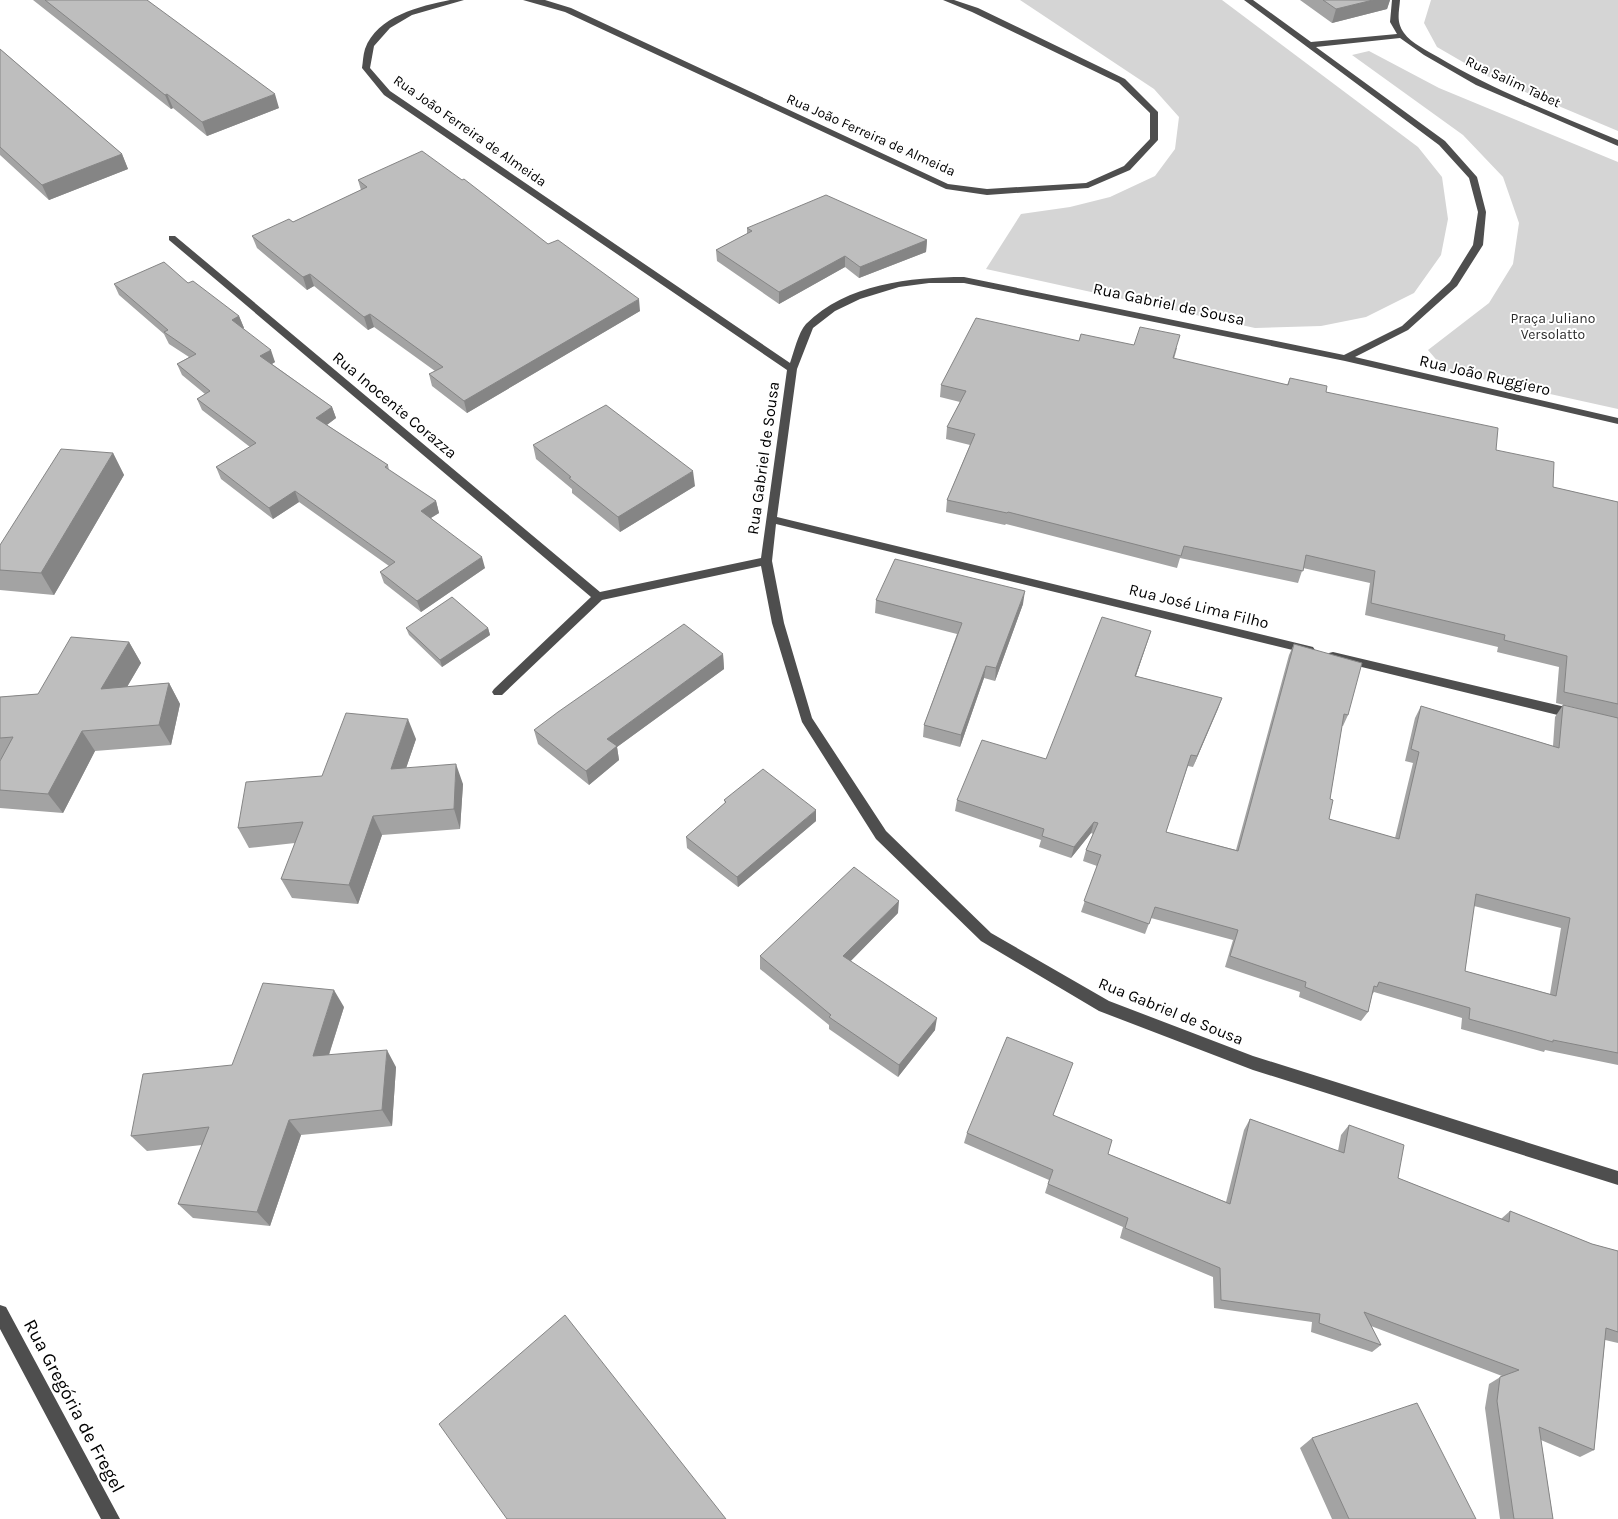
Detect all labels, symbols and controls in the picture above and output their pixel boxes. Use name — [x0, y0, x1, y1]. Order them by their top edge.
street label: Rua Salim Tabet — [1463, 53, 1563, 111]
street label: Rua João Ferreira de Almeida — [390, 72, 550, 190]
street label: Rua João Ferreira de Almeida — [784, 90, 958, 180]
street label: Rua Gabriel de Sousa — [1091, 279, 1247, 329]
park label: Praça Juliano Versolatto — [1511, 310, 1595, 343]
street label: Rua Inocente Corazza — [329, 347, 461, 463]
street label: Rua João Ruggiero — [1418, 351, 1552, 399]
street label: Rua Gabriel de Sousa — [743, 380, 783, 536]
street label: Rua José Lima Filho — [1127, 579, 1271, 633]
street label: Rua Gabriel de Sousa — [1096, 973, 1246, 1049]
street label: Rua Gregória de Fregel — [19, 1315, 129, 1497]

